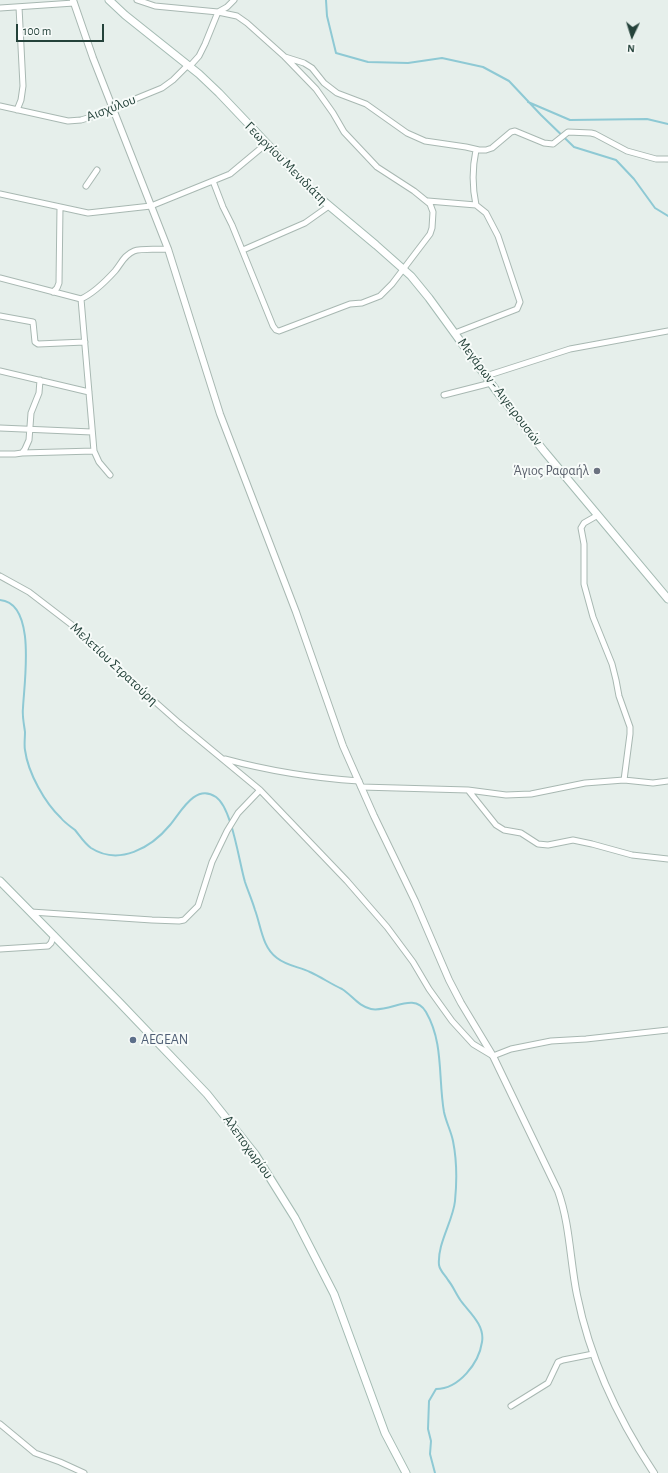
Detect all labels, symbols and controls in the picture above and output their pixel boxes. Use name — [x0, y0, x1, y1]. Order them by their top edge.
scale bar — [18, 16, 106, 42]
north arrow — [612, 16, 652, 56]
text: 100 m — [23, 25, 51, 37]
text: N — [627, 43, 635, 54]
street label: Αισχύλου — [84, 91, 138, 125]
street label: Γεωργίου Μενιδιάτη — [241, 118, 331, 208]
street label: Μεγάρων - Αιγειρουσών — [454, 335, 546, 449]
place label: Άγιος Ραφαήλ — [513, 463, 589, 479]
marker: Άγιος Ραφαήλ — [592, 466, 602, 476]
street label: Μελετίου Στρατούρη — [67, 619, 161, 709]
place label: AEGEAN — [141, 1032, 188, 1048]
marker: AEGEAN — [128, 1035, 138, 1045]
street label: Αλεποχωρίου — [219, 1112, 277, 1182]

